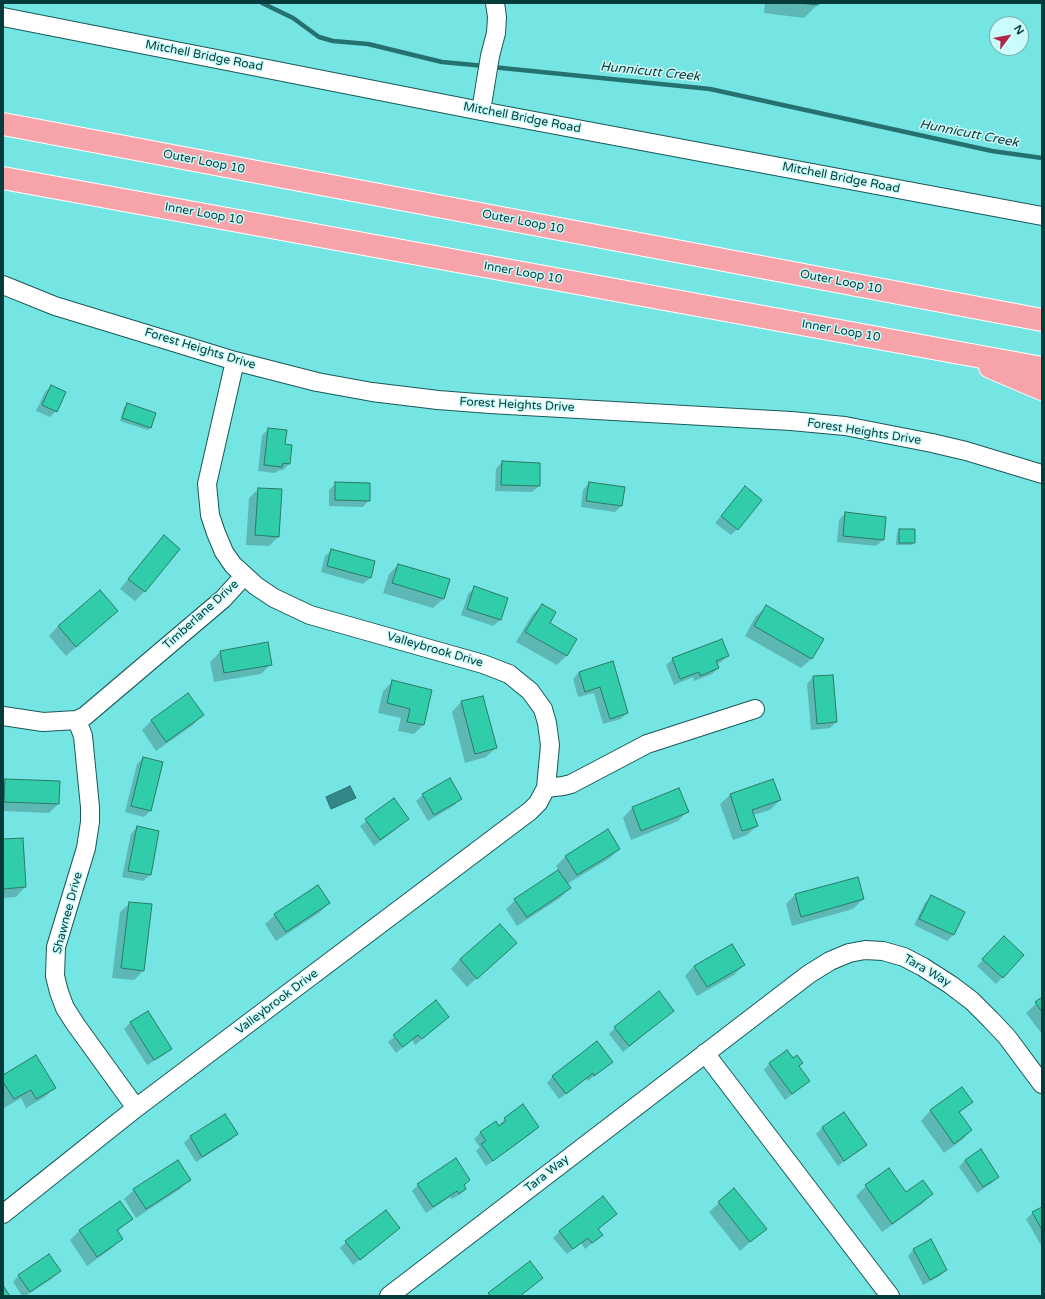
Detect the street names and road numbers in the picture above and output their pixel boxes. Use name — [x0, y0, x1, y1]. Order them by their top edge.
street label: Mitchell Bridge Road — [144, 38, 264, 74]
street label: Mitchell Bridge Road — [462, 100, 582, 136]
street label: Outer Loop 10 — [162, 147, 246, 177]
street label: Mitchell Bridge Road — [781, 160, 901, 196]
street label: Inner Loop 10 — [164, 200, 244, 228]
street label: Outer Loop 10 — [481, 207, 565, 237]
street label: Inner Loop 10 — [483, 259, 563, 287]
street label: Outer Loop 10 — [799, 267, 883, 297]
street label: Inner Loop 10 — [801, 317, 881, 345]
street label: Forest Heights Drive — [143, 325, 257, 373]
street label: Forest Heights Drive — [459, 395, 575, 415]
street label: Forest Heights Drive — [806, 416, 922, 448]
street label: Timberlane Drive — [160, 577, 242, 653]
street label: Valleybrook Drive — [385, 629, 485, 671]
street label: Shawnee Drive — [50, 870, 86, 956]
street label: Tara Way — [901, 952, 953, 990]
street label: Valleybrook Drive — [233, 966, 321, 1038]
street label: Tara Way — [522, 1152, 572, 1196]

